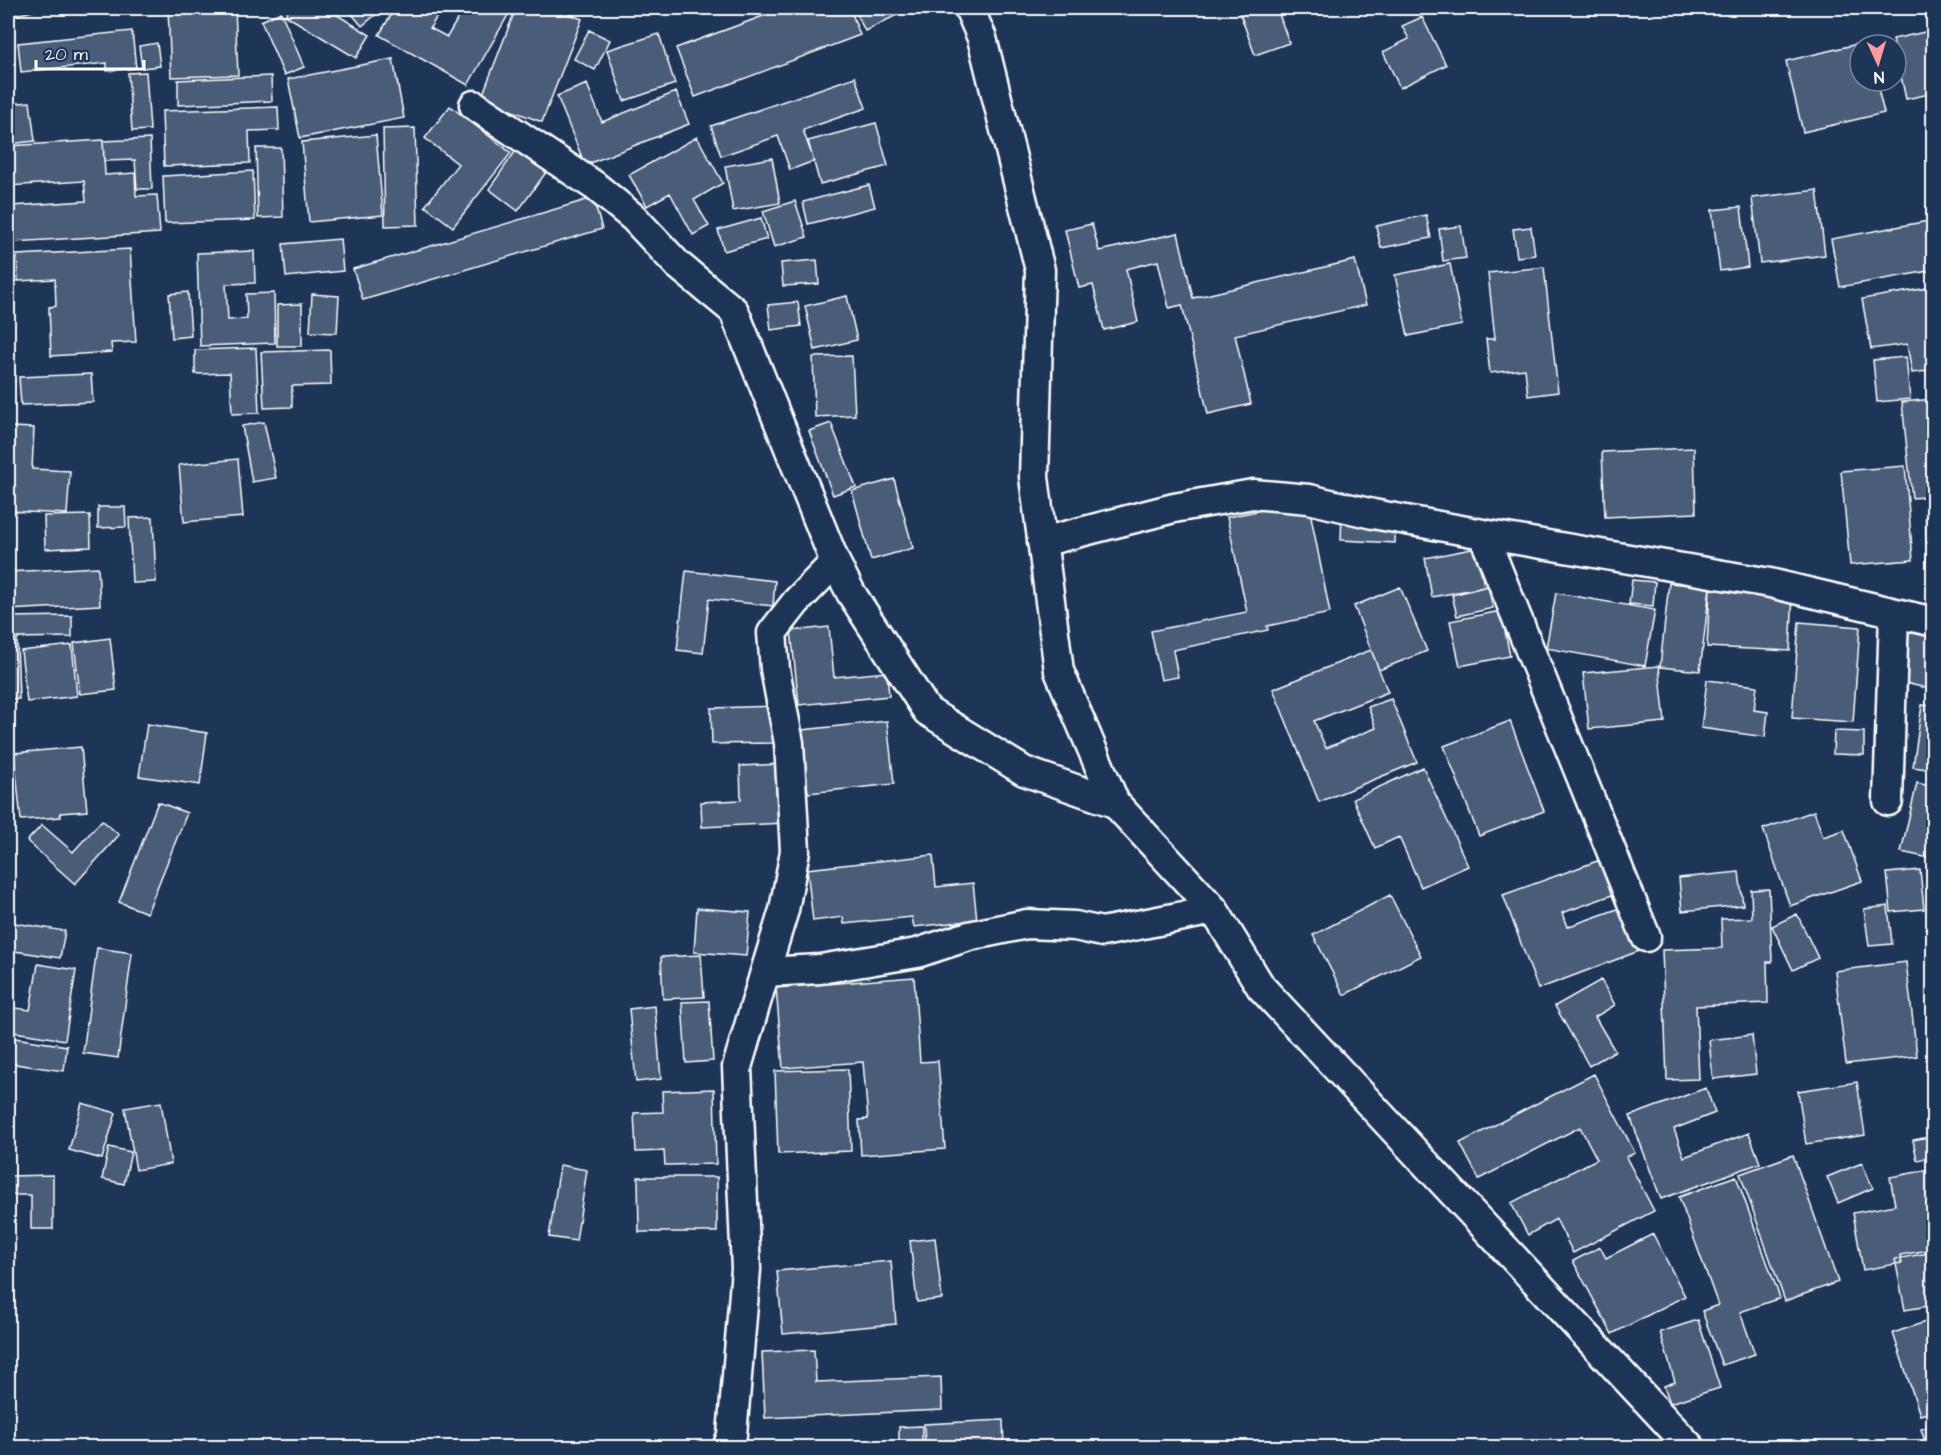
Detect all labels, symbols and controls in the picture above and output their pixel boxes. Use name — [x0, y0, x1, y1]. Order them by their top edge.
scale bar — [36, 33, 144, 71]
north arrow — [1848, 33, 1908, 93]
text: 20 m — [45, 42, 88, 67]
text: N — [1873, 66, 1885, 88]

